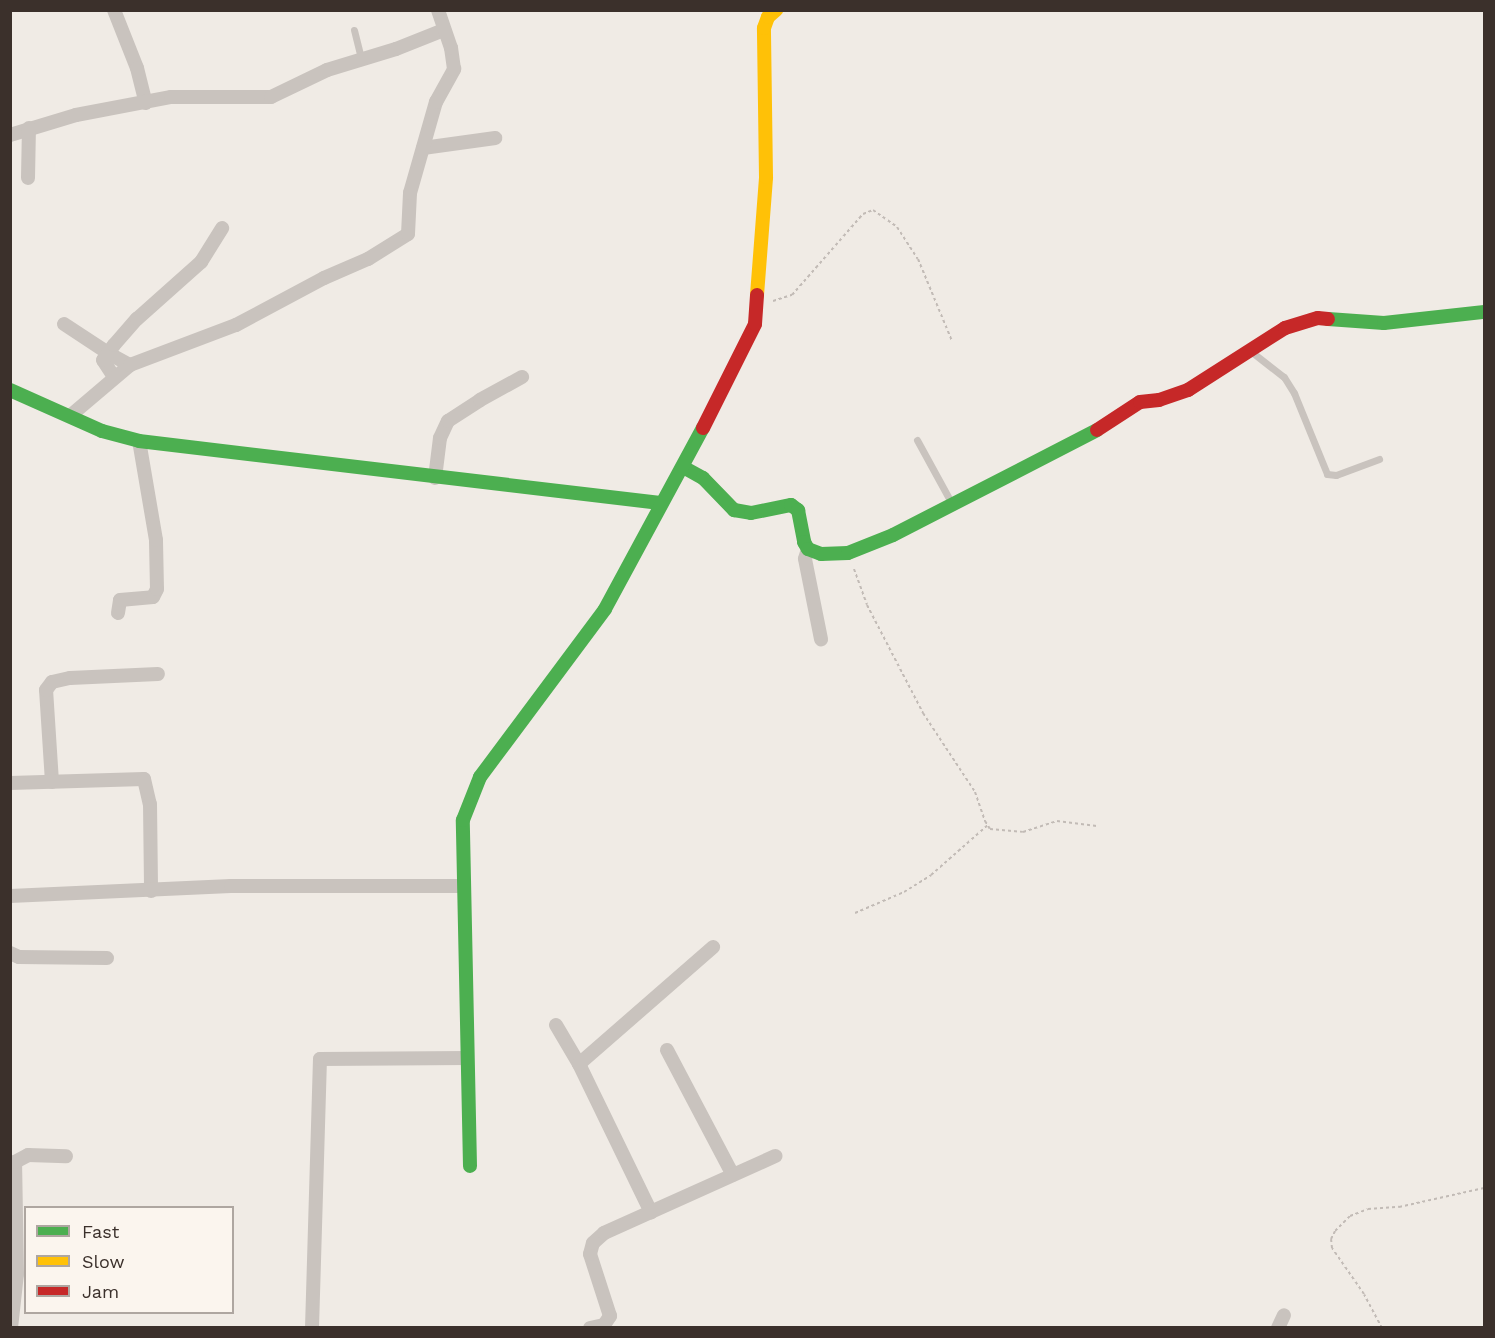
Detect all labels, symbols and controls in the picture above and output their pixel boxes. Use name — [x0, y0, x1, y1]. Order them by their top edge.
legend — [24, 1206, 234, 1314]
text: Fast — [82, 1221, 119, 1242]
text: Slow — [82, 1251, 125, 1272]
text: Jam — [82, 1281, 119, 1302]

